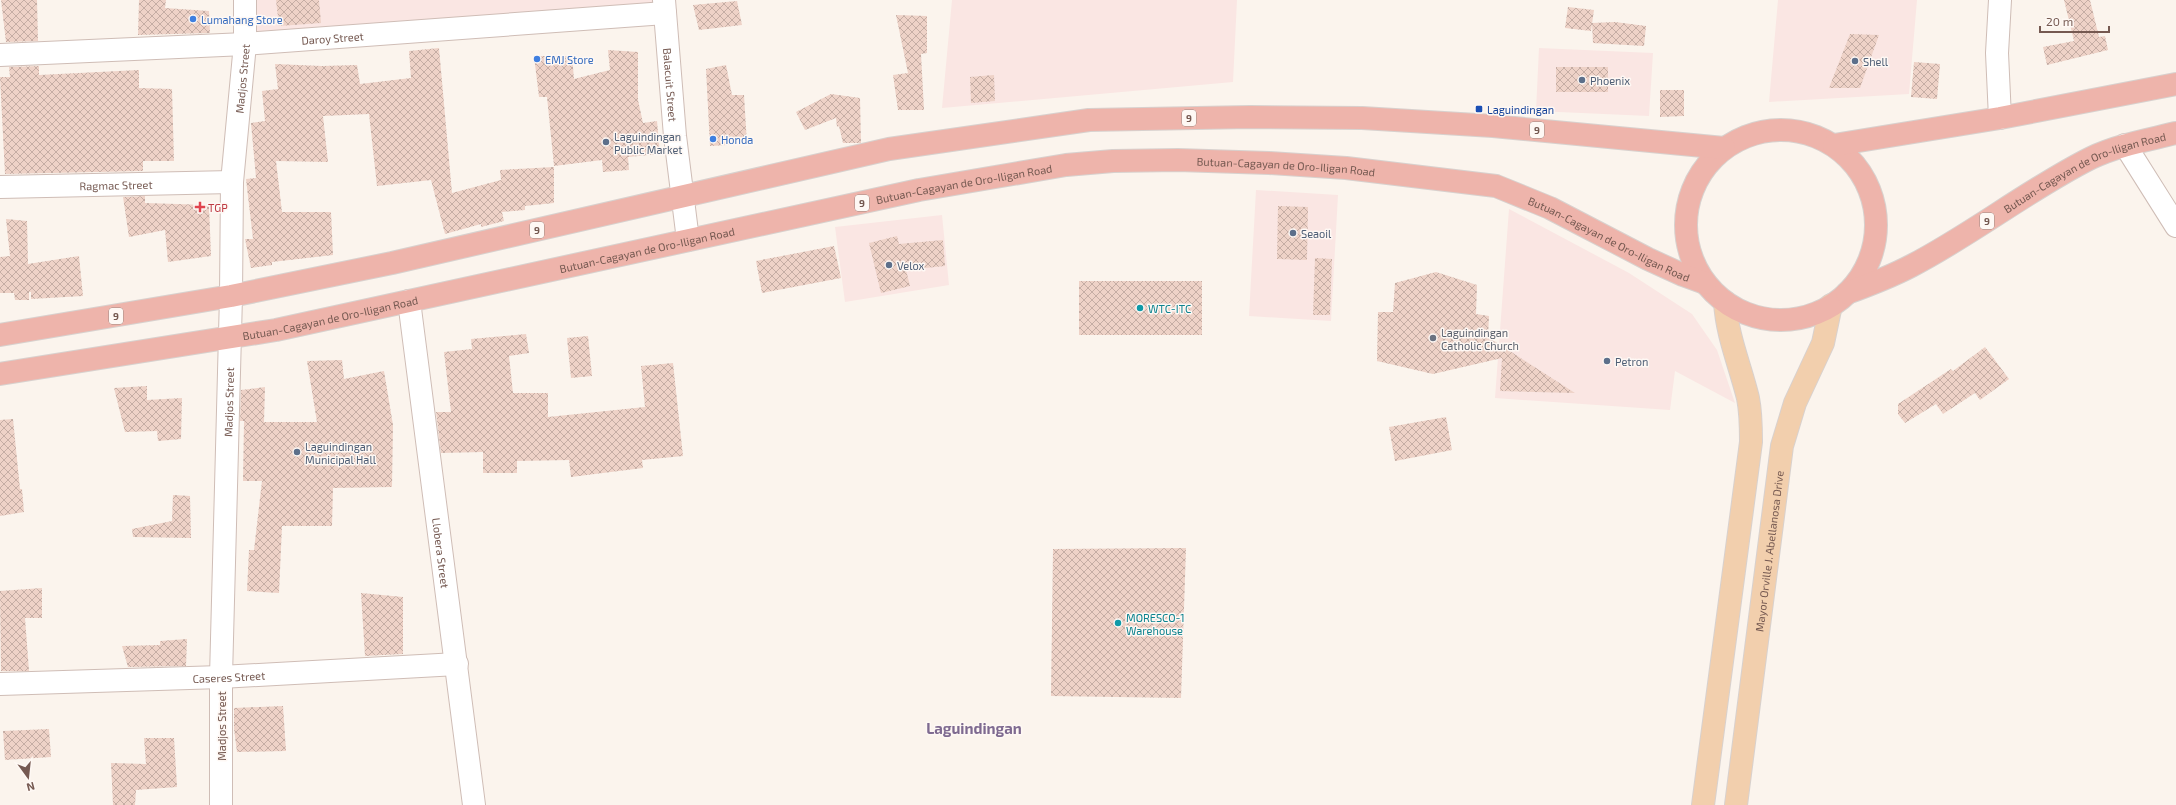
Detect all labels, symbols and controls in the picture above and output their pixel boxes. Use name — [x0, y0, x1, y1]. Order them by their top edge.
scale bar — [2040, 8, 2109, 34]
place label: Lumahang Store — [201, 13, 283, 26]
marker: Lumahang Store — [188, 14, 198, 24]
text: 20 m — [2046, 14, 2073, 28]
street label: Daroy Street — [301, 29, 364, 46]
street label: Madjos Street — [232, 43, 251, 114]
street label: Balacuit Street — [661, 47, 680, 122]
place label: EMJ Store — [545, 53, 594, 66]
marker: EMJ Store — [532, 54, 542, 64]
place label: Shell — [1863, 55, 1889, 68]
marker: Shell — [1850, 56, 1860, 66]
place label: Phoenix — [1590, 74, 1630, 87]
marker: Phoenix — [1577, 75, 1587, 85]
place label: Laguindingan — [1487, 103, 1554, 116]
marker: Laguindingan — [1474, 104, 1484, 114]
road number: 9 — [1182, 110, 1196, 126]
road number: 9 — [1530, 122, 1544, 138]
street label: Butuan-Cagayan de Oro-Iligan Road — [2001, 129, 2167, 215]
place label: Laguindingan Public Market — [614, 130, 683, 156]
place label: Honda — [721, 133, 753, 146]
marker: Honda — [708, 134, 718, 144]
marker: Laguindingan Public Market — [601, 137, 611, 147]
street label: Butuan-Cagayan de Oro-Iligan Road — [1196, 154, 1376, 178]
street label: Butuan-Cagayan de Oro-Iligan Road — [875, 161, 1053, 206]
street label: Ragmac Street — [79, 177, 153, 192]
street label: Butuan-Cagayan de Oro-Iligan Road — [1526, 193, 1692, 284]
road number: 9 — [855, 195, 869, 211]
place label: TGP — [208, 201, 228, 214]
marker: TGP — [195, 202, 205, 212]
road number: 9 — [1980, 213, 1994, 229]
road number: 9 — [530, 222, 544, 238]
street label: Butuan-Cagayan de Oro-Iligan Road — [558, 224, 736, 275]
place label: Seaoil — [1301, 227, 1332, 240]
marker: Seaoil — [1288, 228, 1298, 238]
place label: Velox — [897, 259, 925, 272]
marker: Velox — [884, 260, 894, 270]
street label: Butuan-Cagayan de Oro-Iligan Road — [241, 293, 419, 342]
place label: WTC-ITC — [1148, 302, 1191, 315]
marker: WTC-ITC — [1135, 303, 1145, 313]
road number: 9 — [109, 308, 123, 324]
place label: Laguindingan Catholic Church — [1441, 326, 1519, 352]
marker: Laguindingan Catholic Church — [1428, 333, 1438, 343]
place label: Petron — [1615, 355, 1648, 368]
marker: Petron — [1602, 356, 1612, 366]
street label: Madjos Street — [221, 367, 236, 437]
place label: Laguindingan Municipal Hall — [305, 440, 377, 466]
marker: Laguindingan Municipal Hall — [292, 447, 302, 457]
street label: Mayor Orville J. Abellanosa Drive — [1752, 470, 1785, 632]
street label: Llobera Street — [431, 517, 452, 589]
place label: MORESCO-1 Warehouse — [1126, 611, 1185, 637]
marker: MORESCO-1 Warehouse — [1113, 618, 1123, 628]
street label: Caseres Street — [192, 668, 266, 684]
street label: Madjos Street — [215, 691, 229, 761]
district label: Laguindingan — [926, 719, 1022, 737]
north arrow — [8, 757, 48, 797]
text: N — [25, 780, 36, 794]

